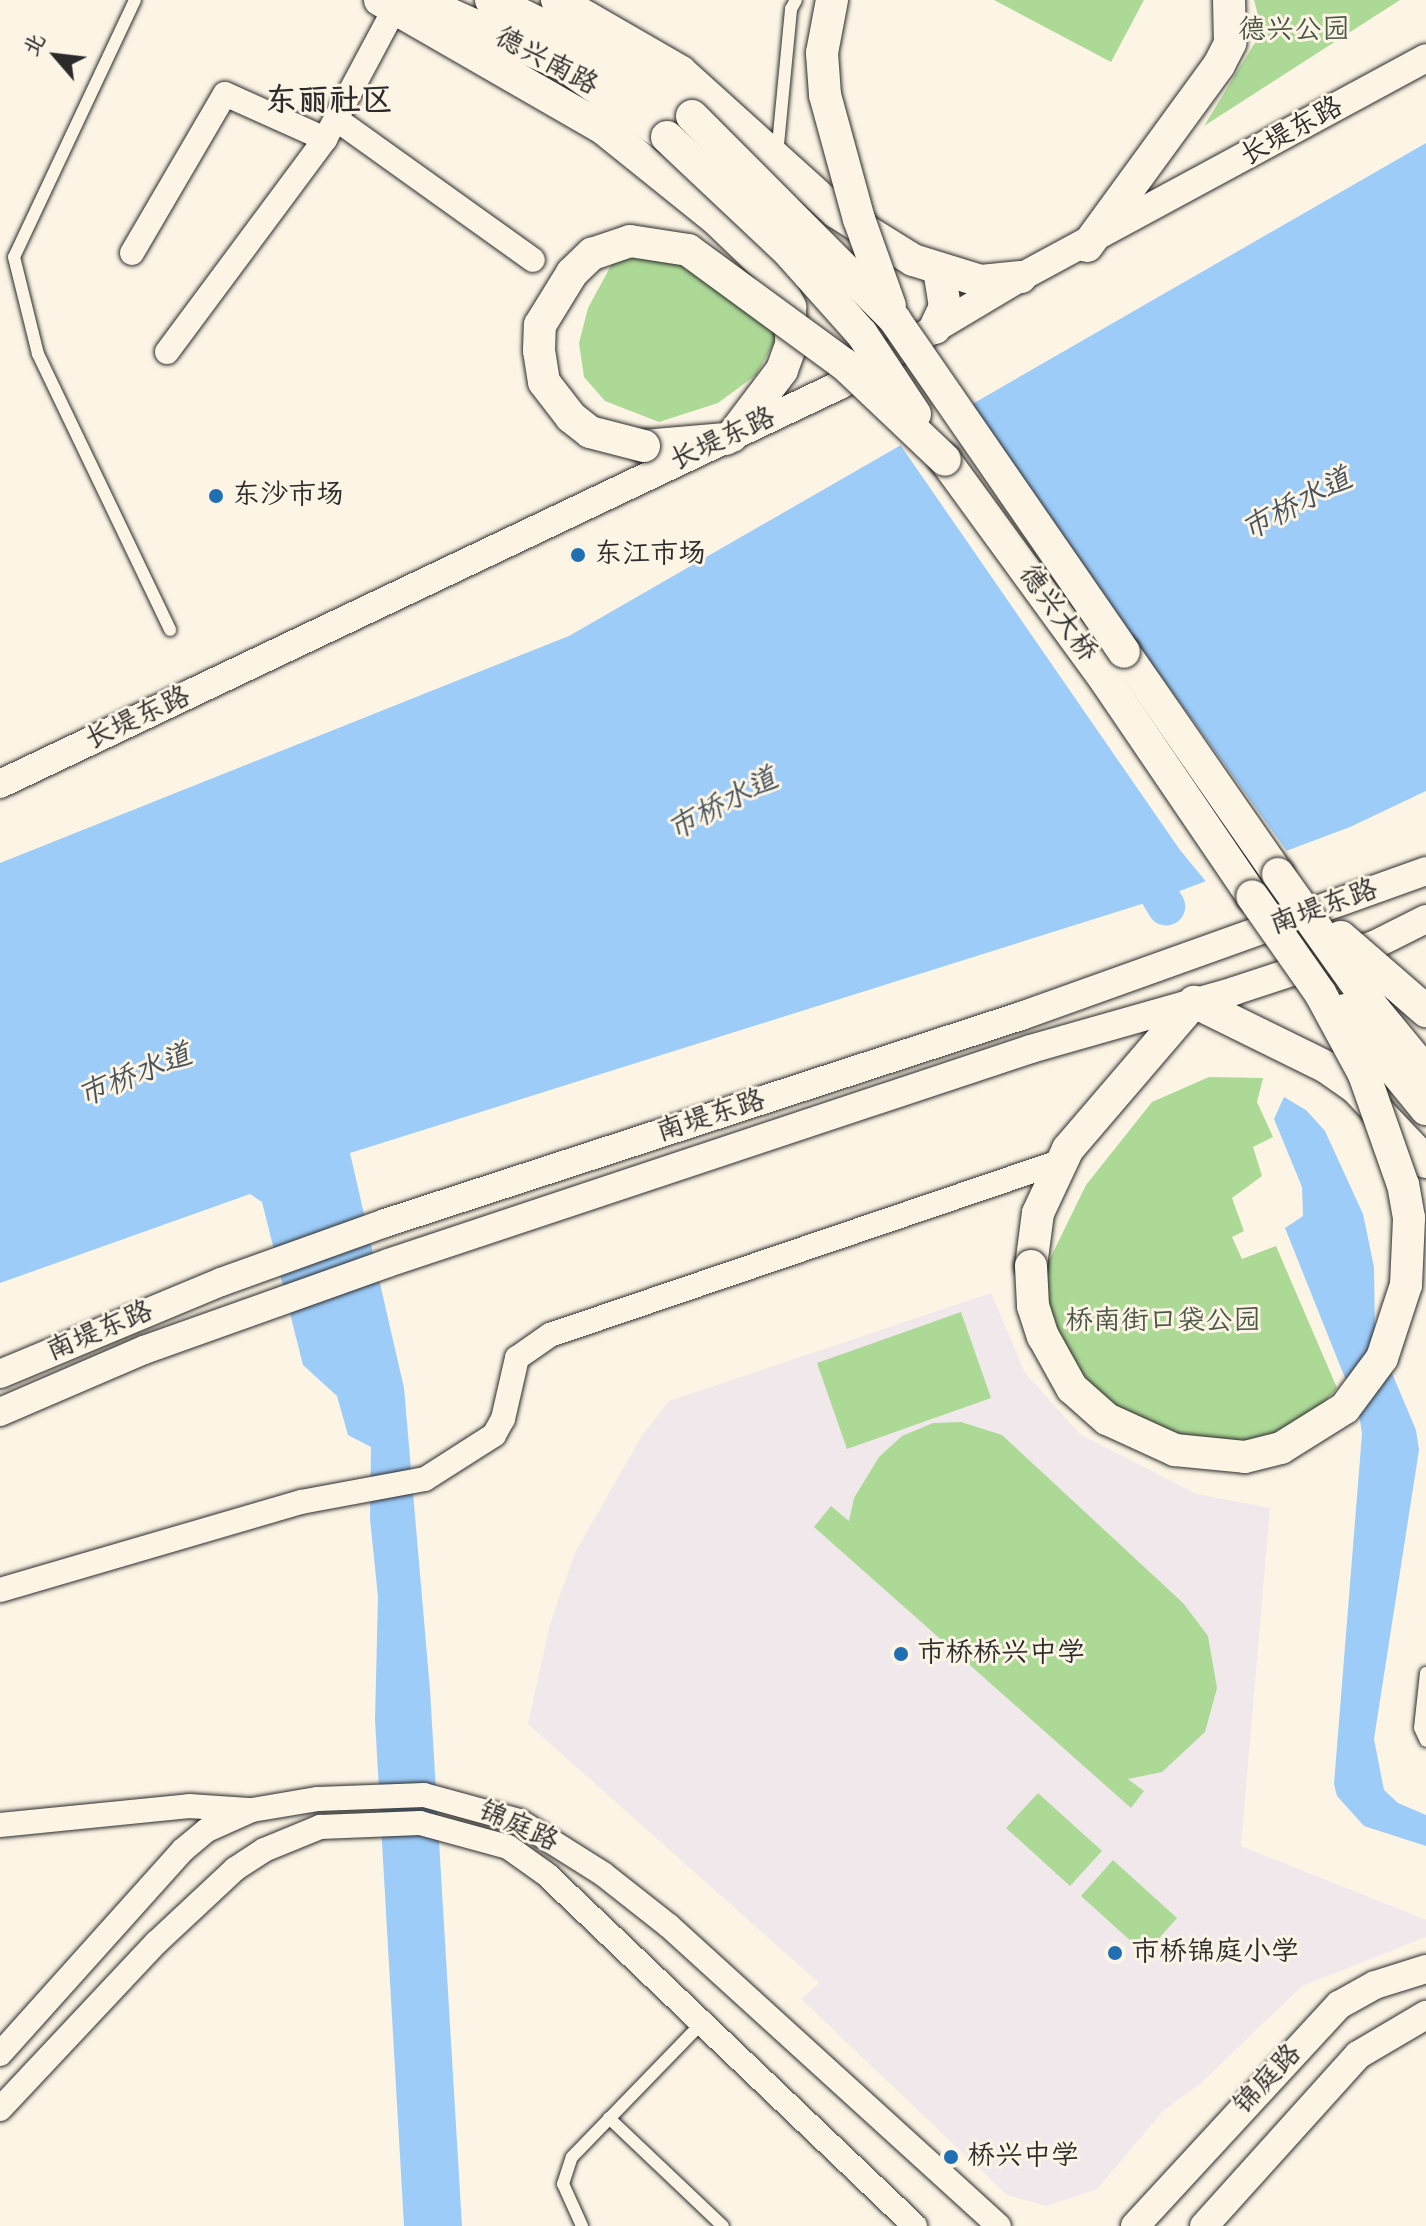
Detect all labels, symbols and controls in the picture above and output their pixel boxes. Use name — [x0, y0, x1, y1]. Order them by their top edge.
park label: 德兴公园 — [1238, 14, 1350, 48]
north arrow — [16, 16, 96, 96]
street label: 德兴南路 — [489, 21, 603, 103]
text: 北 — [17, 28, 52, 61]
district label: 东丽社区 — [265, 82, 393, 120]
street label: 长堤东路 — [1235, 90, 1349, 174]
street label: 长堤东路 — [665, 401, 781, 479]
water label: 市桥水道 — [1236, 461, 1358, 549]
place label: 东沙市场 — [232, 479, 344, 513]
marker: 东沙市场 — [207, 487, 225, 505]
place label: 东江市场 — [594, 538, 706, 572]
marker: 东江市场 — [569, 546, 587, 564]
street label: 德兴大桥 — [1010, 559, 1104, 669]
street label: 长堤东路 — [80, 680, 196, 758]
water label: 市桥水道 — [662, 761, 784, 849]
street label: 南堤东路 — [1266, 873, 1382, 943]
water label: 市桥水道 — [73, 1037, 197, 1115]
street label: 南堤东路 — [653, 1084, 769, 1150]
street label: 南堤东路 — [42, 1295, 158, 1369]
park label: 桥南街口袋公园 — [1065, 1305, 1261, 1339]
place label: 市桥桥兴中学 — [917, 1637, 1085, 1671]
marker: 市桥桥兴中学 — [892, 1645, 910, 1663]
street label: 锦庭路 — [473, 1795, 563, 1859]
place label: 市桥锦庭小学 — [1131, 1936, 1299, 1970]
marker: 市桥锦庭小学 — [1106, 1944, 1124, 1962]
street label: 锦庭路 — [1227, 2038, 1309, 2122]
place label: 桥兴中学 — [967, 2140, 1079, 2174]
marker: 桥兴中学 — [942, 2148, 960, 2166]

